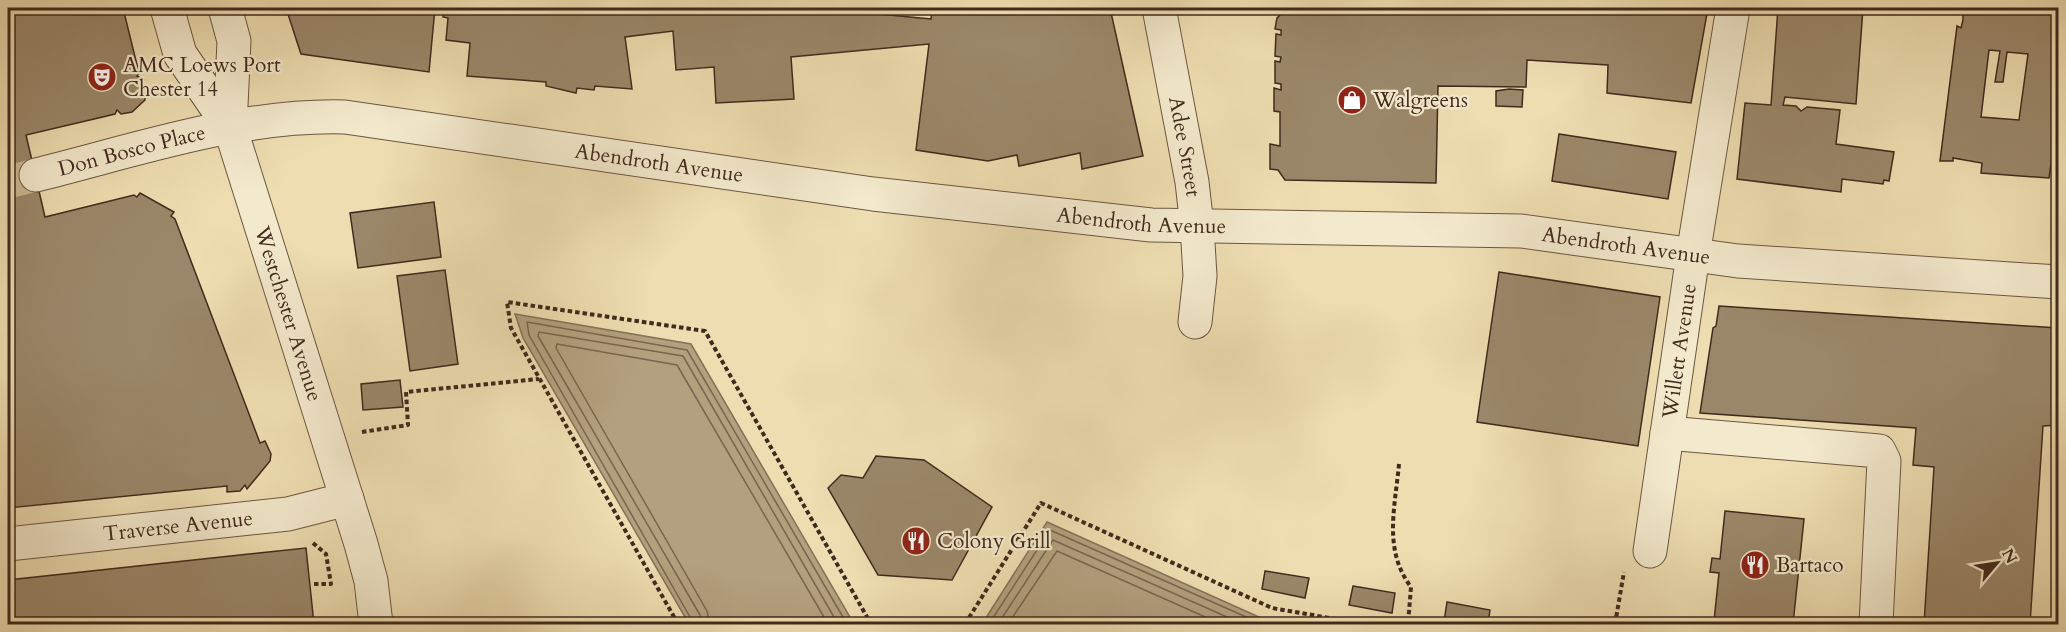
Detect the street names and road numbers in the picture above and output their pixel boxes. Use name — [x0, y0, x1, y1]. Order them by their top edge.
street label: Adee Street — [1162, 94, 1208, 199]
street label: Don Bosco Place — [55, 118, 208, 183]
street label: Abendroth Avenue — [573, 136, 745, 189]
street label: Abendroth Avenue — [1055, 200, 1226, 241]
street label: Abendroth Avenue — [1540, 220, 1712, 272]
street label: Westchester Avenue — [247, 222, 330, 405]
street label: Willett Avenue — [1655, 282, 1703, 422]
street label: Traverse Avenue — [102, 503, 254, 548]

